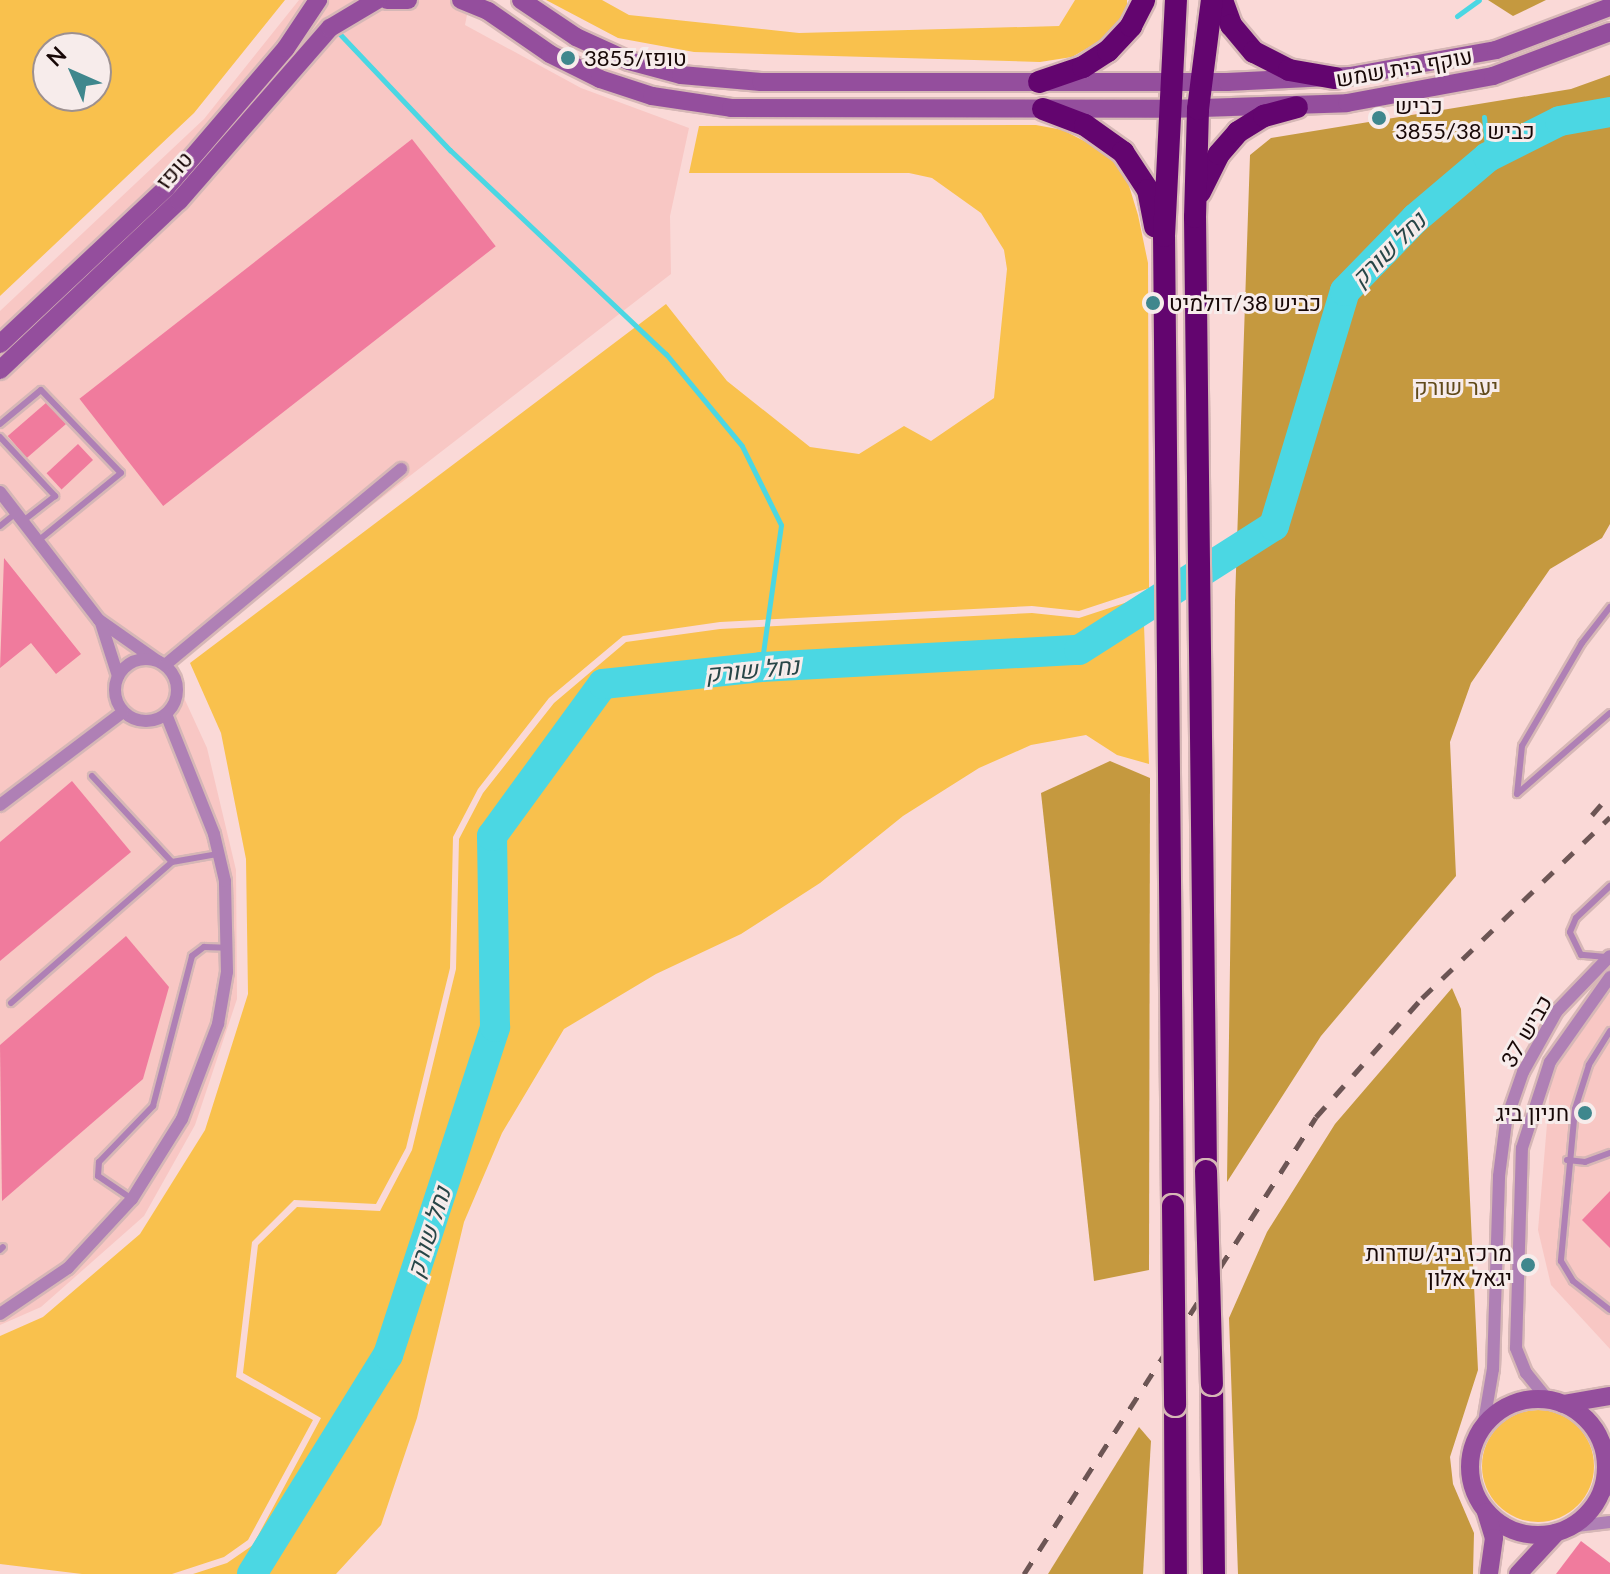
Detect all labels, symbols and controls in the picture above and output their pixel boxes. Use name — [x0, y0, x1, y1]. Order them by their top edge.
north arrow — [32, 32, 112, 112]
text: N — [41, 41, 72, 72]
street label: עוקף בית שמש — [1334, 42, 1474, 92]
place label: 3855/טופז — [584, 45, 687, 71]
marker: 3855/טופז — [559, 49, 577, 67]
place label: כביש 3855/כביש 38 — [1395, 92, 1535, 144]
marker: כביש 3855/כביש 38 — [1370, 109, 1388, 127]
street label: טופז — [150, 146, 198, 194]
water label: נחל שורק — [1345, 206, 1431, 292]
place label: כביש 38/דולמיט — [1169, 290, 1321, 316]
marker: כביש 38/דולמיט — [1144, 294, 1162, 312]
park label: יער שורק — [1414, 374, 1498, 400]
water label: נחל שורק — [704, 651, 800, 687]
street label: כביש 37 — [1495, 990, 1557, 1072]
place label: חניון ביג — [1496, 1100, 1569, 1126]
marker: חניון ביג — [1576, 1104, 1594, 1122]
water label: נחל שורק — [400, 1183, 456, 1281]
place label: מרכז ביג/שדרות יגאל אלון — [1365, 1239, 1512, 1290]
marker: מרכז ביג/שדרות יגאל אלון — [1519, 1256, 1537, 1274]

